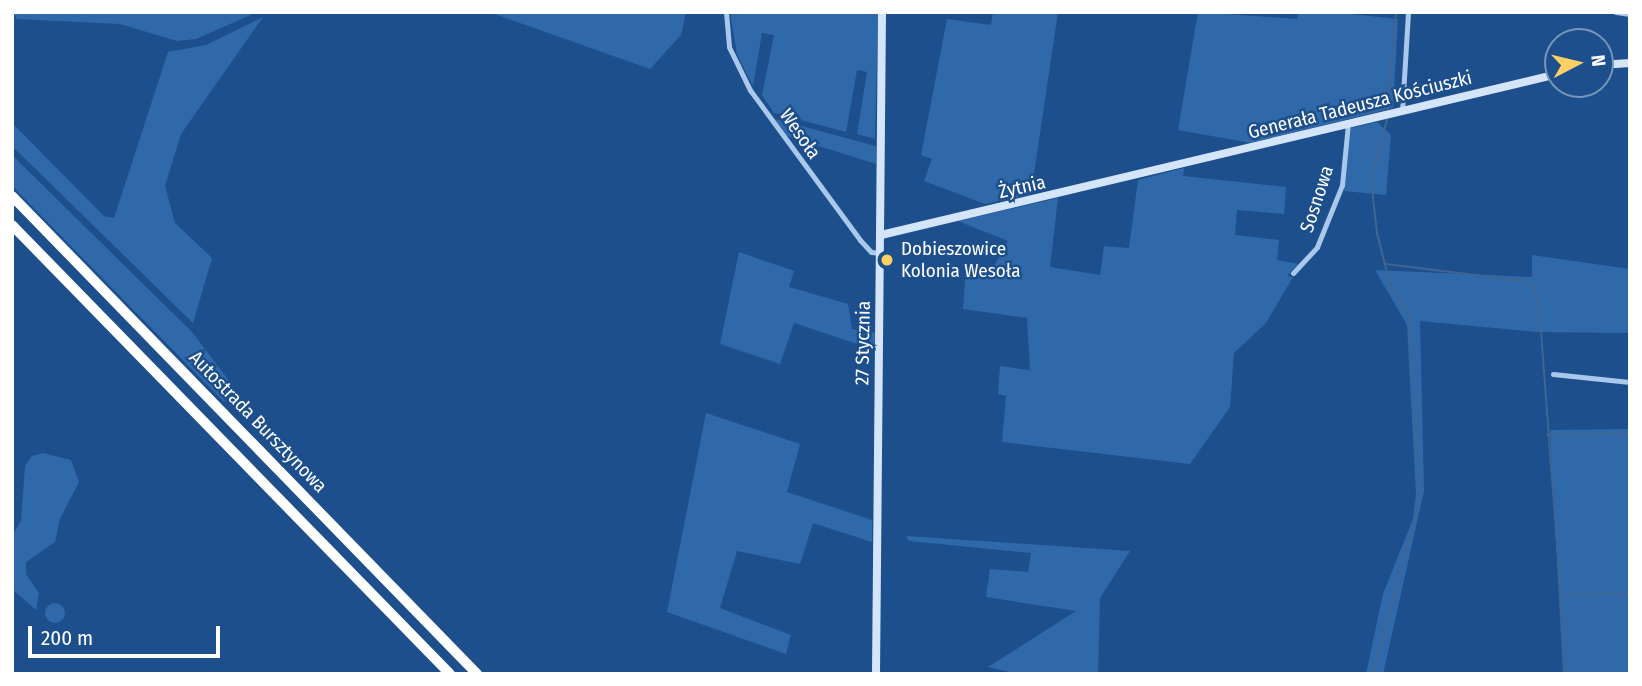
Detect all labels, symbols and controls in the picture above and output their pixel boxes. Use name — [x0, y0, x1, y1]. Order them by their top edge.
north arrow — [1544, 28, 1614, 98]
text: N — [1586, 54, 1610, 68]
street label: Generała Tadeusza Kościuszki — [1246, 66, 1474, 144]
street label: Wesoła — [775, 104, 825, 164]
street label: Sosnowa — [1295, 163, 1339, 235]
street label: Żytnia — [996, 171, 1048, 203]
place label: Dobieszowice Kolonia Wesoła — [901, 238, 1020, 282]
marker: Dobieszowice Kolonia Wesoła — [879, 252, 895, 268]
street label: 27 Stycznia — [851, 301, 875, 385]
street label: Autostrada Bursztynowa — [185, 346, 331, 498]
scale bar — [32, 612, 224, 656]
text: 200 m — [41, 625, 93, 651]

